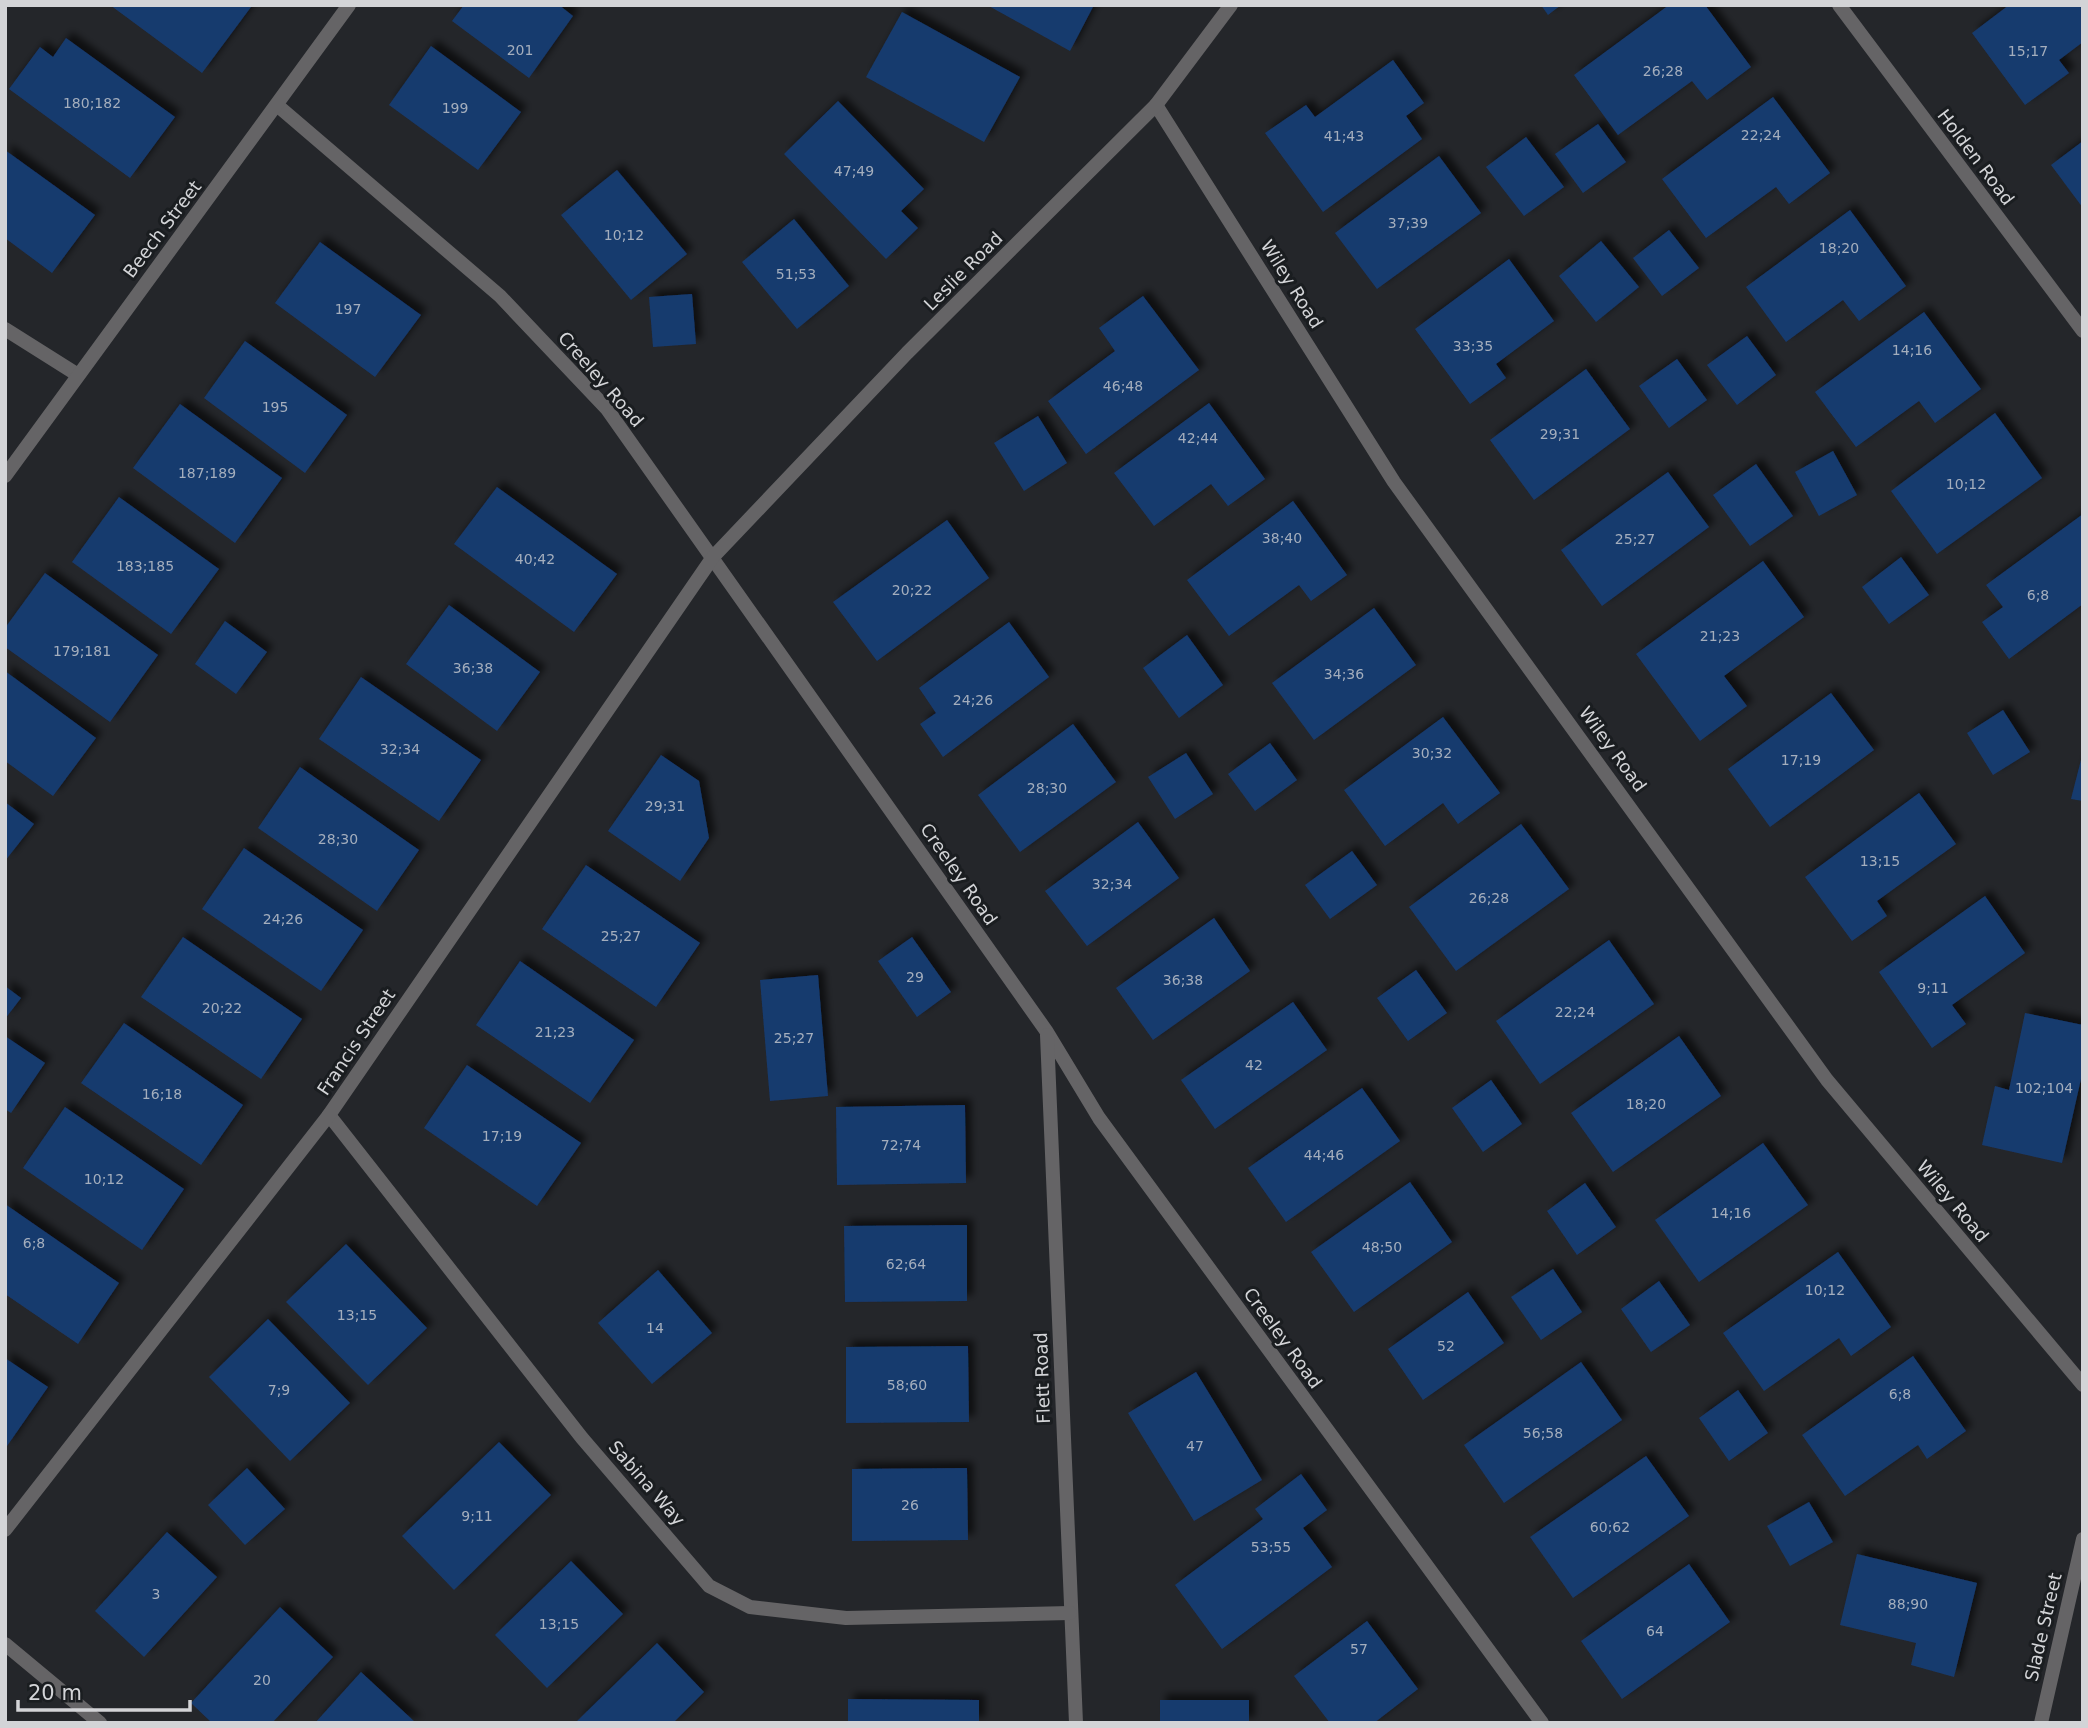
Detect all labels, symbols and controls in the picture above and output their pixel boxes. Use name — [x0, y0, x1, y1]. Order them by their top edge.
house number: 201 — [507, 42, 533, 58]
house number: 15;17 — [2008, 43, 2048, 59]
house number: 26;28 — [1643, 63, 1683, 79]
house number: 180;182 — [63, 95, 121, 111]
house number: 199 — [442, 100, 468, 116]
street label: Holden Road — [1933, 105, 2019, 209]
house number: 22;24 — [1741, 127, 1781, 143]
house number: 41;43 — [1324, 128, 1364, 144]
house number: 47;49 — [834, 163, 874, 179]
street label: Beech Street — [119, 176, 205, 282]
house number: 37;39 — [1388, 215, 1428, 231]
house number: 10;12 — [604, 227, 644, 243]
street label: Leslie Road — [919, 227, 1007, 315]
street label: Wiley Road — [1257, 236, 1327, 332]
house number: 18;20 — [1819, 240, 1859, 256]
house number: 51;53 — [776, 266, 816, 282]
house number: 197 — [335, 301, 361, 317]
street label: Creeley Road — [554, 327, 648, 431]
house number: 33;35 — [1453, 338, 1493, 354]
house number: 14;16 — [1892, 342, 1932, 358]
house number: 46;48 — [1103, 378, 1143, 394]
house number: 195 — [262, 399, 288, 415]
house number: 29;31 — [1540, 426, 1580, 442]
house number: 42;44 — [1178, 430, 1218, 446]
house number: 187;189 — [178, 465, 236, 481]
house number: 10;12 — [1946, 476, 1986, 492]
house number: 38;40 — [1262, 530, 1302, 546]
house number: 25;27 — [1615, 531, 1655, 547]
house number: 40;42 — [515, 551, 555, 567]
house number: 183;185 — [116, 558, 174, 574]
house number: 20;22 — [892, 582, 932, 598]
house number: 6;8 — [2027, 587, 2049, 603]
house number: 21;23 — [1700, 628, 1740, 644]
house number: 179;181 — [53, 643, 111, 659]
house number: 36;38 — [453, 660, 493, 676]
house number: 34;36 — [1324, 666, 1364, 682]
house number: 24;26 — [953, 692, 993, 708]
street label: Wiley Road — [1575, 702, 1651, 796]
house number: 32;34 — [380, 741, 420, 757]
house number: 30;32 — [1412, 745, 1452, 761]
house number: 17;19 — [1781, 752, 1821, 768]
house number: 28;30 — [1027, 780, 1067, 796]
house number: 29;31 — [645, 798, 685, 814]
street label: Creeley Road — [916, 819, 1002, 929]
house number: 28;30 — [318, 831, 358, 847]
house number: 13;15 — [1860, 853, 1900, 869]
house number: 32;34 — [1092, 876, 1132, 892]
house number: 26;28 — [1469, 890, 1509, 906]
house number: 24;26 — [263, 911, 303, 927]
house number: 25;27 — [601, 928, 641, 944]
house number: 29 — [906, 969, 924, 985]
house number: 36;38 — [1163, 972, 1203, 988]
house number: 9;11 — [1917, 980, 1949, 996]
street label: Francis Street — [313, 985, 399, 1099]
house number: 20;22 — [202, 1000, 242, 1016]
house number: 22;24 — [1555, 1004, 1595, 1020]
house number: 21;23 — [535, 1024, 575, 1040]
house number: 25;27 — [774, 1030, 814, 1046]
house number: 42 — [1245, 1057, 1263, 1073]
house number: 102;104 — [2015, 1080, 2073, 1096]
house number: 16;18 — [142, 1086, 182, 1102]
house number: 18;20 — [1626, 1096, 1666, 1112]
house number: 17;19 — [482, 1128, 522, 1144]
house number: 72;74 — [881, 1137, 921, 1153]
house number: 44;46 — [1304, 1147, 1344, 1163]
street label: Wiley Road — [1913, 1156, 1993, 1246]
house number: 10;12 — [84, 1171, 124, 1187]
house number: 14;16 — [1711, 1205, 1751, 1221]
house number: 6;8 — [23, 1235, 45, 1251]
house number: 48;50 — [1362, 1239, 1402, 1255]
house number: 62;64 — [886, 1256, 926, 1272]
house number: 10;12 — [1805, 1282, 1845, 1298]
street label: Creeley Road — [1239, 1284, 1327, 1392]
house number: 13;15 — [337, 1307, 377, 1323]
house number: 14 — [646, 1320, 664, 1336]
street label: Flett Road — [1030, 1332, 1054, 1424]
house number: 52 — [1437, 1338, 1455, 1354]
house number: 58;60 — [887, 1377, 927, 1393]
house number: 7;9 — [268, 1382, 290, 1398]
house number: 6;8 — [1889, 1386, 1911, 1402]
house number: 56;58 — [1523, 1425, 1563, 1441]
street label: Sabina Way — [605, 1436, 690, 1530]
house number: 47 — [1186, 1438, 1204, 1454]
house number: 26 — [901, 1497, 919, 1513]
house number: 9;11 — [461, 1508, 493, 1524]
house number: 60;62 — [1590, 1519, 1630, 1535]
house number: 53;55 — [1251, 1539, 1291, 1555]
street label: Slade Street — [2020, 1571, 2066, 1683]
house number: 3 — [152, 1586, 160, 1602]
house number: 88;90 — [1888, 1596, 1928, 1612]
house number: 13;15 — [539, 1616, 579, 1632]
house number: 64 — [1646, 1623, 1664, 1639]
house number: 57 — [1350, 1641, 1368, 1657]
scale bar — [18, 1668, 189, 1712]
house number: 20 — [253, 1672, 271, 1688]
text: 20 m — [28, 1681, 82, 1705]

